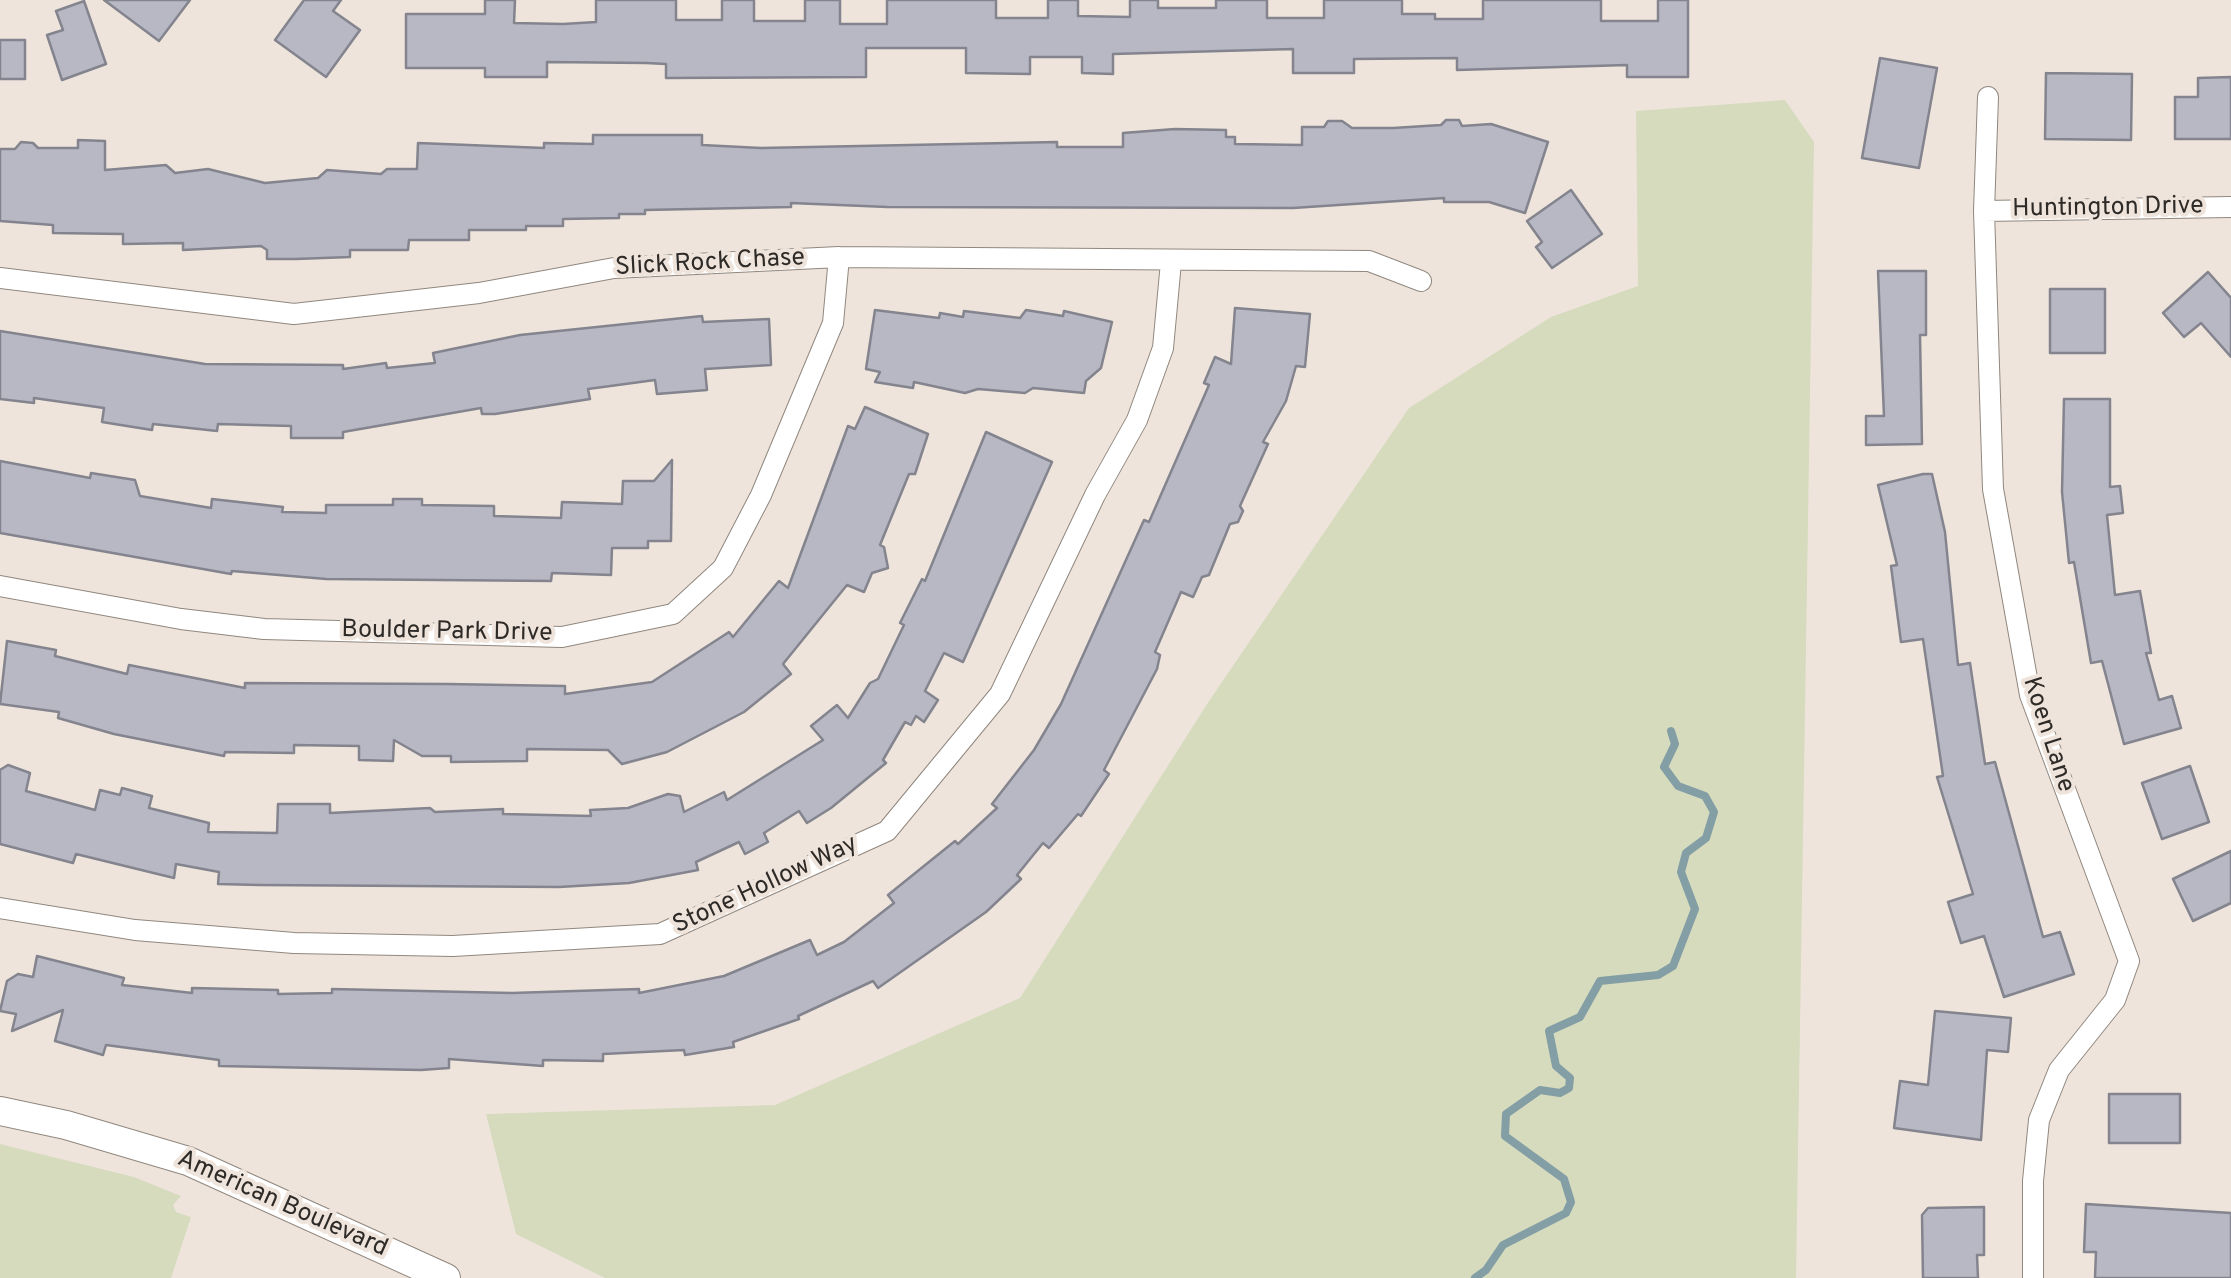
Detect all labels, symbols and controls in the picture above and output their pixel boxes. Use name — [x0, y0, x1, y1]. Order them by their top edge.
street label: Huntington Drive — [2012, 192, 2204, 226]
street label: Slick Rock Chase — [614, 244, 806, 284]
street label: Boulder Park Drive — [341, 616, 553, 650]
street label: Koen Lane — [2014, 674, 2080, 796]
street label: Stone Hollow Way — [669, 830, 863, 942]
street label: American Boulevard — [172, 1145, 392, 1265]

